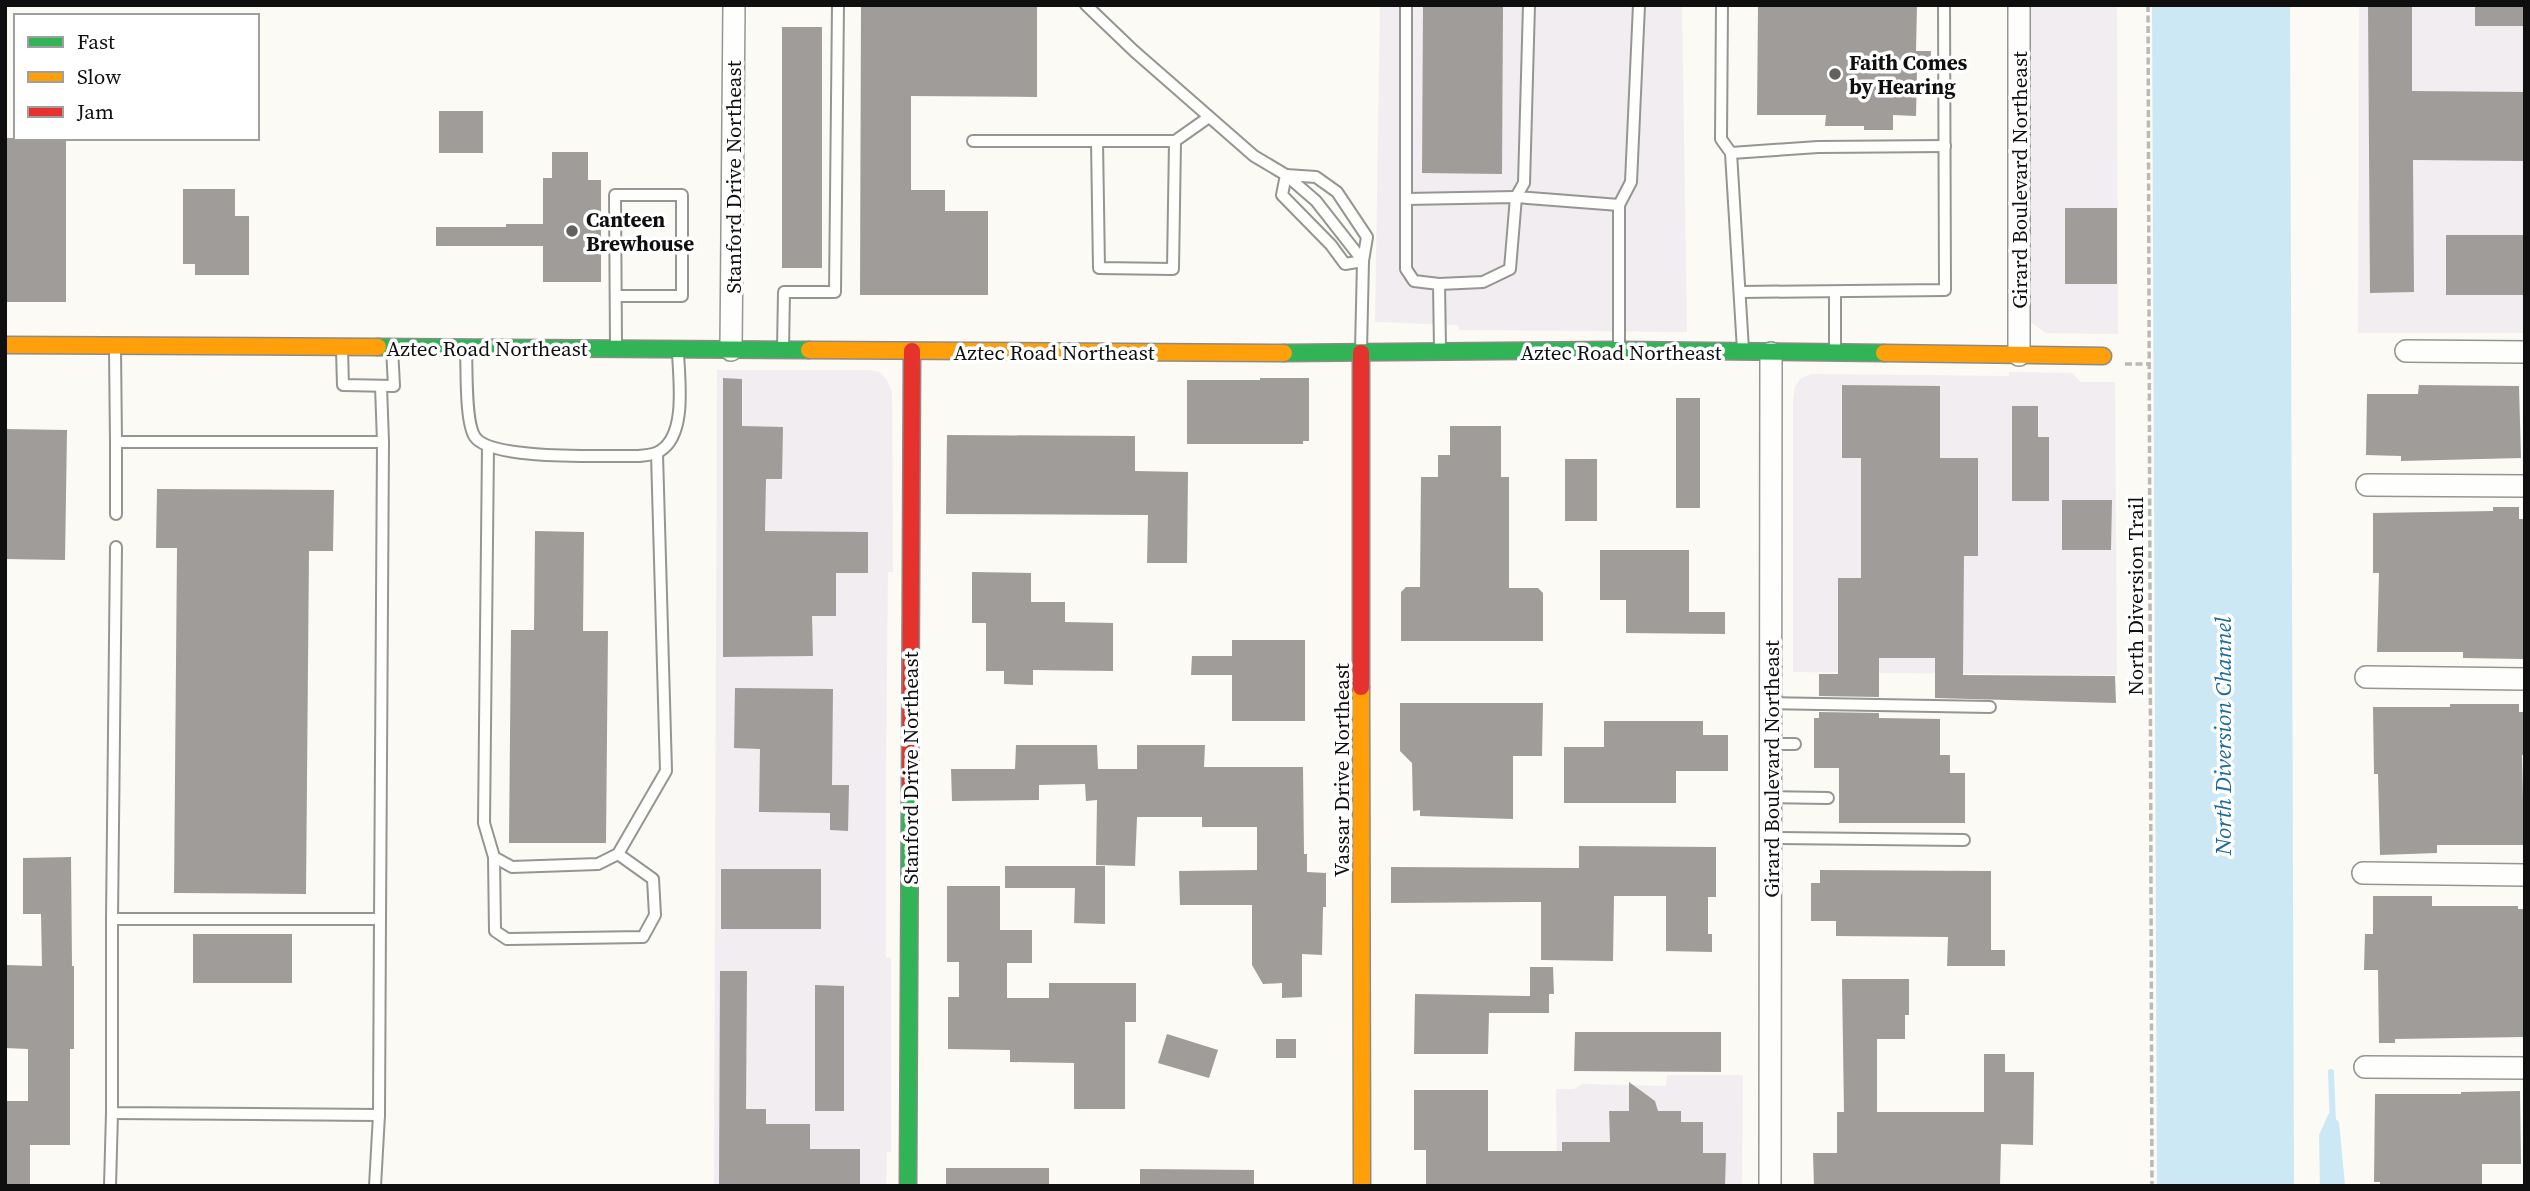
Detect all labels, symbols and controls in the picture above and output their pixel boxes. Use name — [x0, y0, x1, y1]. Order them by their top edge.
legend — [14, 14, 259, 140]
text: Fast — [77, 27, 115, 56]
place label: Faith Comes by Hearing — [1849, 48, 1968, 101]
street label: Girard Boulevard Northeast — [2005, 51, 2034, 309]
street label: Stanford Drive Northeast — [719, 60, 748, 293]
text: Slow — [77, 62, 121, 91]
marker: Faith Comes by Hearing — [1827, 66, 1843, 82]
text: Jam — [76, 97, 114, 126]
place label: Canteen Brewhouse — [586, 205, 694, 258]
marker: Canteen Brewhouse — [564, 223, 580, 239]
street label: Aztec Road Northeast — [386, 334, 588, 363]
street label: Aztec Road Northeast — [953, 338, 1155, 367]
street label: Aztec Road Northeast — [1520, 338, 1722, 367]
street label: North Diversion Trail — [2121, 497, 2150, 695]
water label: North Diversion Channel — [2207, 616, 2239, 856]
street label: Girard Boulevard Northeast — [1757, 640, 1786, 898]
street label: Stanford Drive Northeast — [896, 651, 925, 884]
street label: Vassar Drive Northeast — [1327, 663, 1356, 877]

